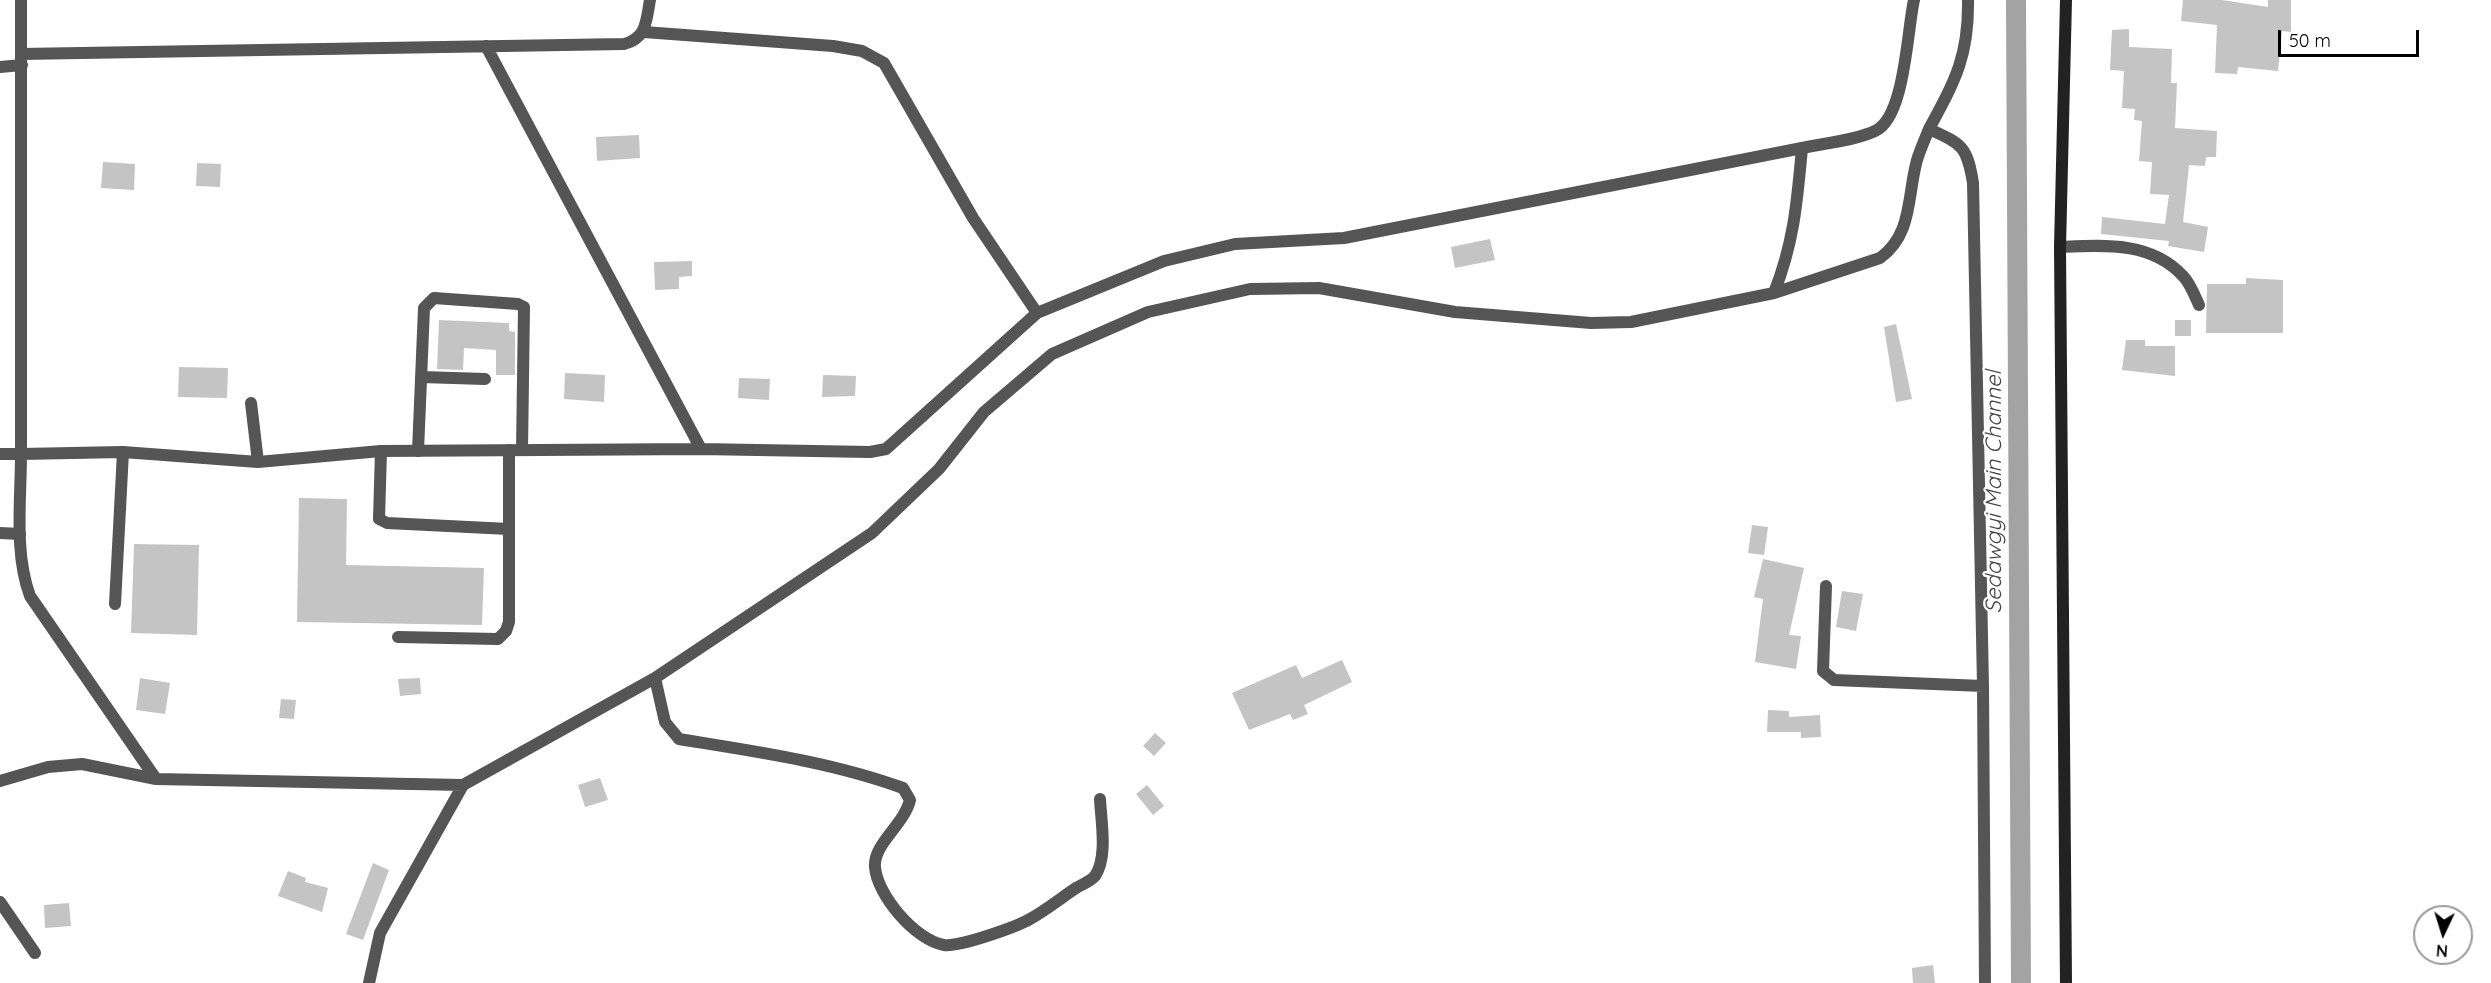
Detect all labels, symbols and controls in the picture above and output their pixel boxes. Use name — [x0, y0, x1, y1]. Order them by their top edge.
scale bar — [2281, 18, 2422, 56]
text: 50 m — [2289, 29, 2331, 52]
water label: Sedawgyi Main Channel — [1981, 371, 2007, 613]
north arrow — [2413, 905, 2473, 965]
text: N — [2435, 941, 2448, 961]

